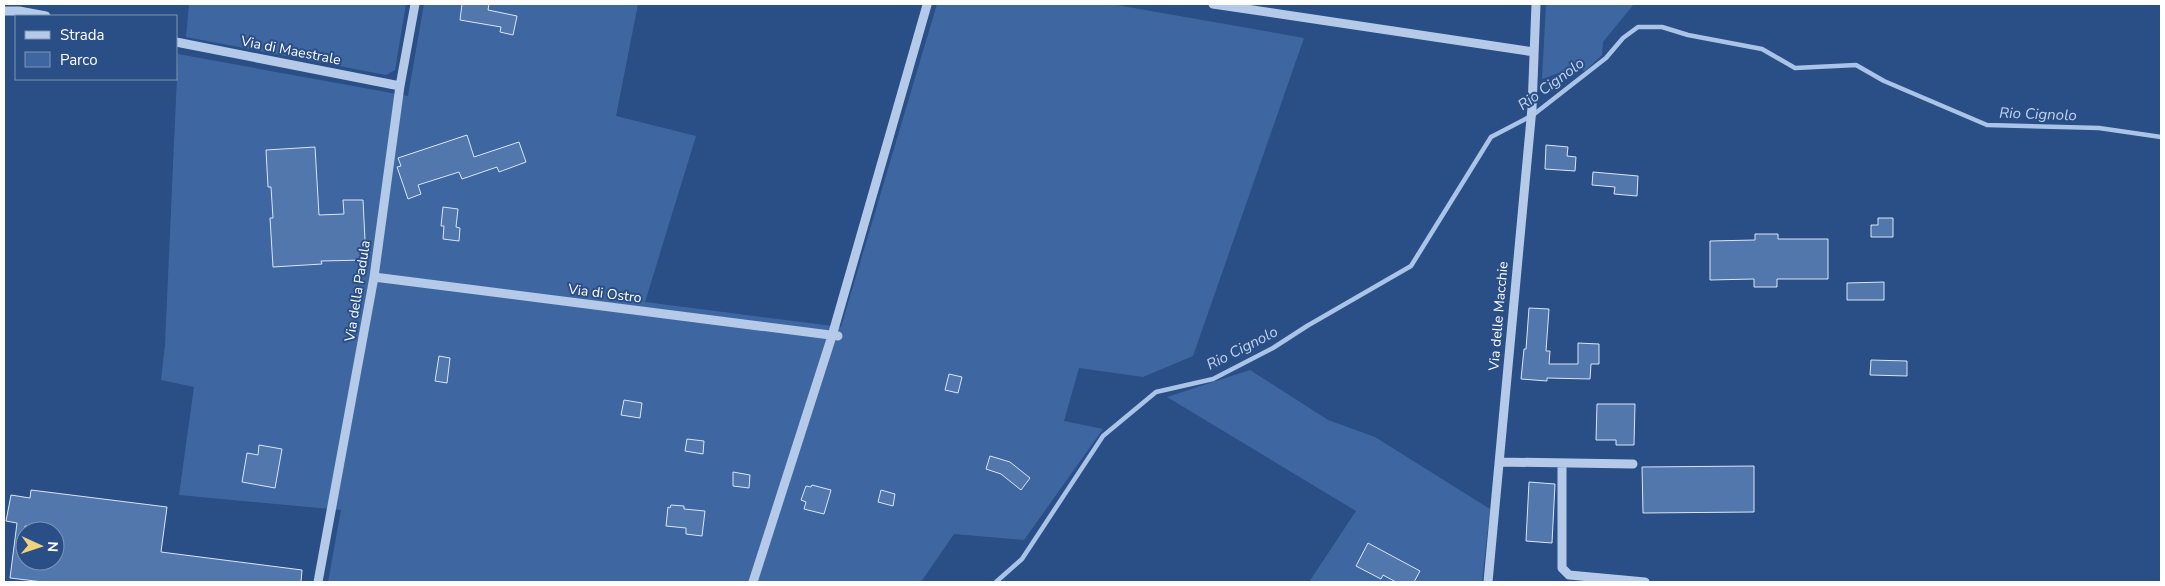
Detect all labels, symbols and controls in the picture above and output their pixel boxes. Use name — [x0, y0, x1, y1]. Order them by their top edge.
legend — [15, 15, 178, 80]
text: Strada — [60, 25, 104, 45]
street label: Via di Maestrale — [238, 31, 342, 69]
text: Parco — [60, 50, 98, 70]
water label: Rio Cignolo — [1514, 53, 1588, 115]
water label: Rio Cignolo — [1999, 103, 2077, 125]
street label: Via della Padula — [340, 239, 375, 344]
street label: Via delle Macchie — [1484, 261, 1513, 372]
street label: Via di Ostro — [566, 279, 643, 307]
water label: Rio Cignolo — [1203, 321, 1281, 375]
north arrow — [15, 521, 65, 571]
text: N — [43, 541, 62, 552]

